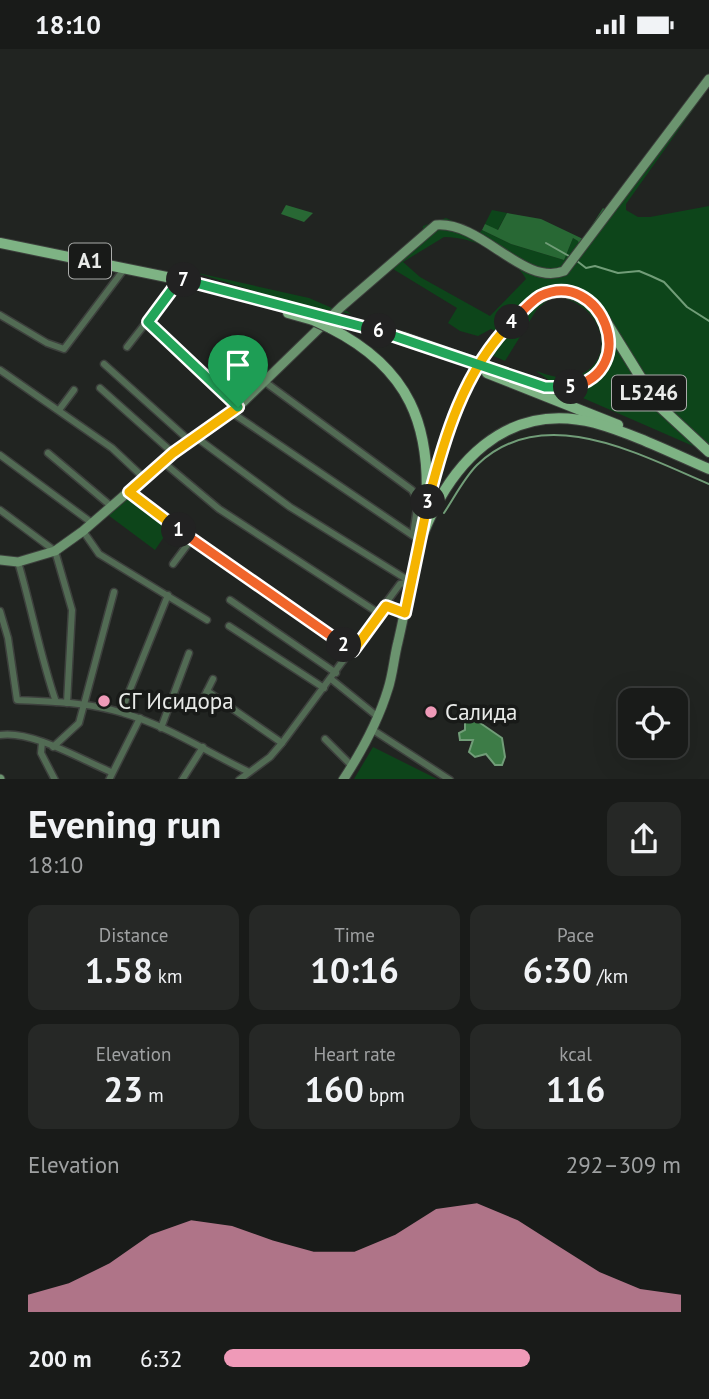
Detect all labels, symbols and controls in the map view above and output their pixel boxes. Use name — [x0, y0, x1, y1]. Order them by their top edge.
text: 18:10 — [35, 8, 101, 41]
road number: A1 — [69, 243, 111, 279]
pin: 7 — [166, 263, 202, 297]
text: 7 — [178, 267, 189, 291]
pin: 4 — [494, 305, 530, 339]
text: 4 — [506, 309, 517, 333]
pin: 6 — [362, 313, 396, 349]
text: 6 — [373, 318, 384, 342]
pin — [208, 335, 268, 407]
icon: arrive — [219, 346, 257, 384]
pin: 5 — [554, 369, 588, 405]
text: 5 — [565, 374, 576, 398]
road number: L5246 — [612, 375, 686, 411]
pin: 3 — [410, 484, 446, 519]
text: 3 — [422, 489, 433, 513]
pin: 1 — [162, 512, 196, 547]
text: 1 — [173, 517, 184, 541]
pin: 2 — [326, 627, 362, 663]
text: 2 — [338, 632, 349, 656]
place label: СГ Исидора — [118, 686, 234, 715]
map controls — [618, 688, 688, 758]
button: locate — [618, 688, 688, 758]
marker: СГ Исидора — [96, 693, 112, 709]
place label: Салида — [445, 697, 518, 726]
marker: Салида — [423, 704, 439, 720]
text: Evening run — [28, 799, 221, 848]
button: share — [607, 802, 681, 876]
text: 18:10 — [28, 850, 83, 879]
text: Distance — [99, 923, 168, 947]
text: Time — [334, 923, 375, 947]
text: Pace — [557, 923, 594, 947]
text: 1.58 — [85, 947, 153, 993]
text: 10:16 — [310, 947, 399, 993]
text: 6:30 — [523, 947, 592, 993]
text: km — [153, 964, 182, 988]
text: /km — [592, 964, 628, 988]
text: Elevation — [96, 1042, 171, 1066]
text: Heart rate — [313, 1042, 396, 1066]
text: kcal — [559, 1042, 592, 1066]
text: 23 — [103, 1066, 143, 1112]
text: 160 — [304, 1066, 364, 1112]
text: 116 — [546, 1066, 605, 1112]
text: m — [143, 1083, 164, 1107]
text: bpm — [364, 1083, 405, 1107]
text: Elevation — [28, 1150, 120, 1179]
text: 292–309 m — [566, 1150, 681, 1179]
text: 200 m — [28, 1344, 91, 1373]
text: 6:32 — [140, 1344, 183, 1373]

